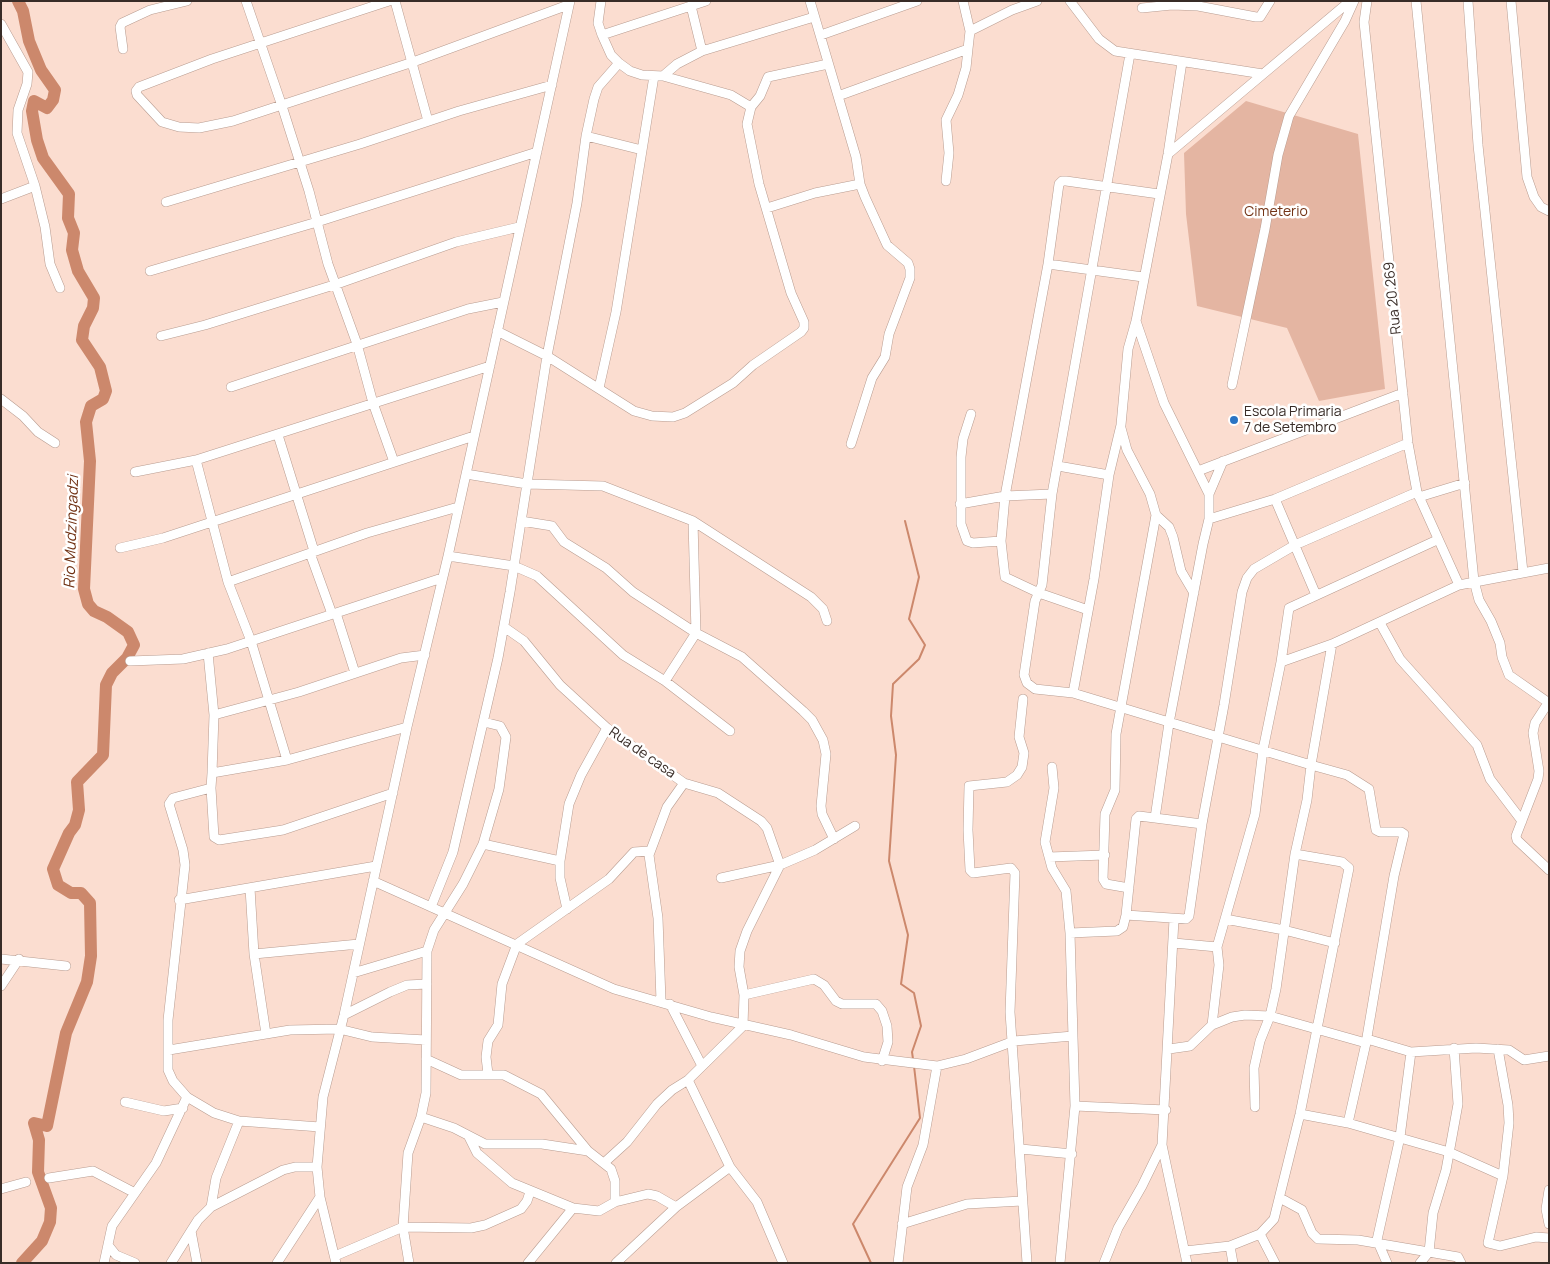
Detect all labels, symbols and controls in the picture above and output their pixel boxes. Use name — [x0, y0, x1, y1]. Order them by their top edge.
park label: Cimeterio — [1244, 204, 1308, 220]
street label: Rua 20.269 — [1381, 261, 1405, 335]
place label: Escola Primaria 7 de Setembro — [1244, 404, 1342, 437]
marker: Escola Primaria 7 de Setembro — [1228, 414, 1240, 426]
water label: Rio Mudzingadzi — [61, 475, 83, 589]
street label: Rua de casa — [605, 724, 679, 782]

